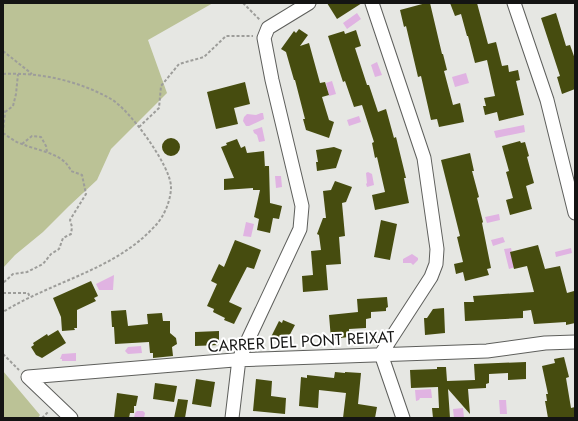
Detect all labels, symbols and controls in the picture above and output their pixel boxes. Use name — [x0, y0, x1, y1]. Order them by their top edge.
street label: CARRER DEL PONT REIXAT — [207, 325, 396, 358]

